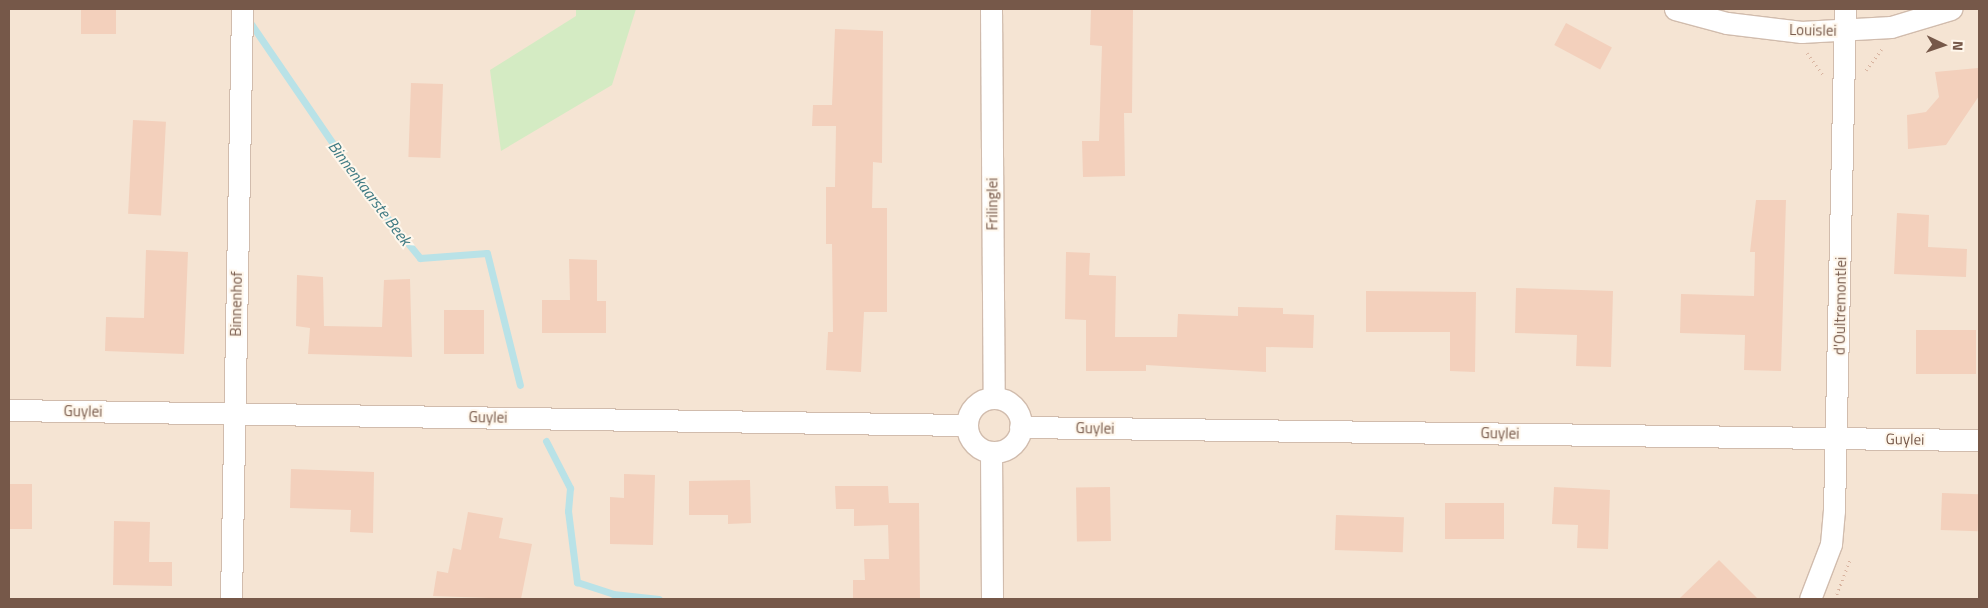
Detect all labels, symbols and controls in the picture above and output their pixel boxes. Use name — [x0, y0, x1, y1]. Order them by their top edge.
north arrow — [1918, 20, 1968, 70]
street label: Louislei — [1789, 21, 1837, 39]
text: N — [1948, 40, 1969, 51]
water label: Binnenkaarste Beek — [324, 137, 416, 249]
street label: Frilinglei — [983, 178, 1001, 230]
street label: d'Oultremontlei — [1830, 257, 1850, 355]
street label: Binnenhof — [226, 271, 246, 337]
street label: Guylei — [63, 402, 103, 420]
street label: Guylei — [468, 408, 508, 426]
street label: Guylei — [1075, 419, 1115, 437]
street label: Guylei — [1480, 424, 1520, 442]
street label: Guylei — [1885, 430, 1925, 448]

